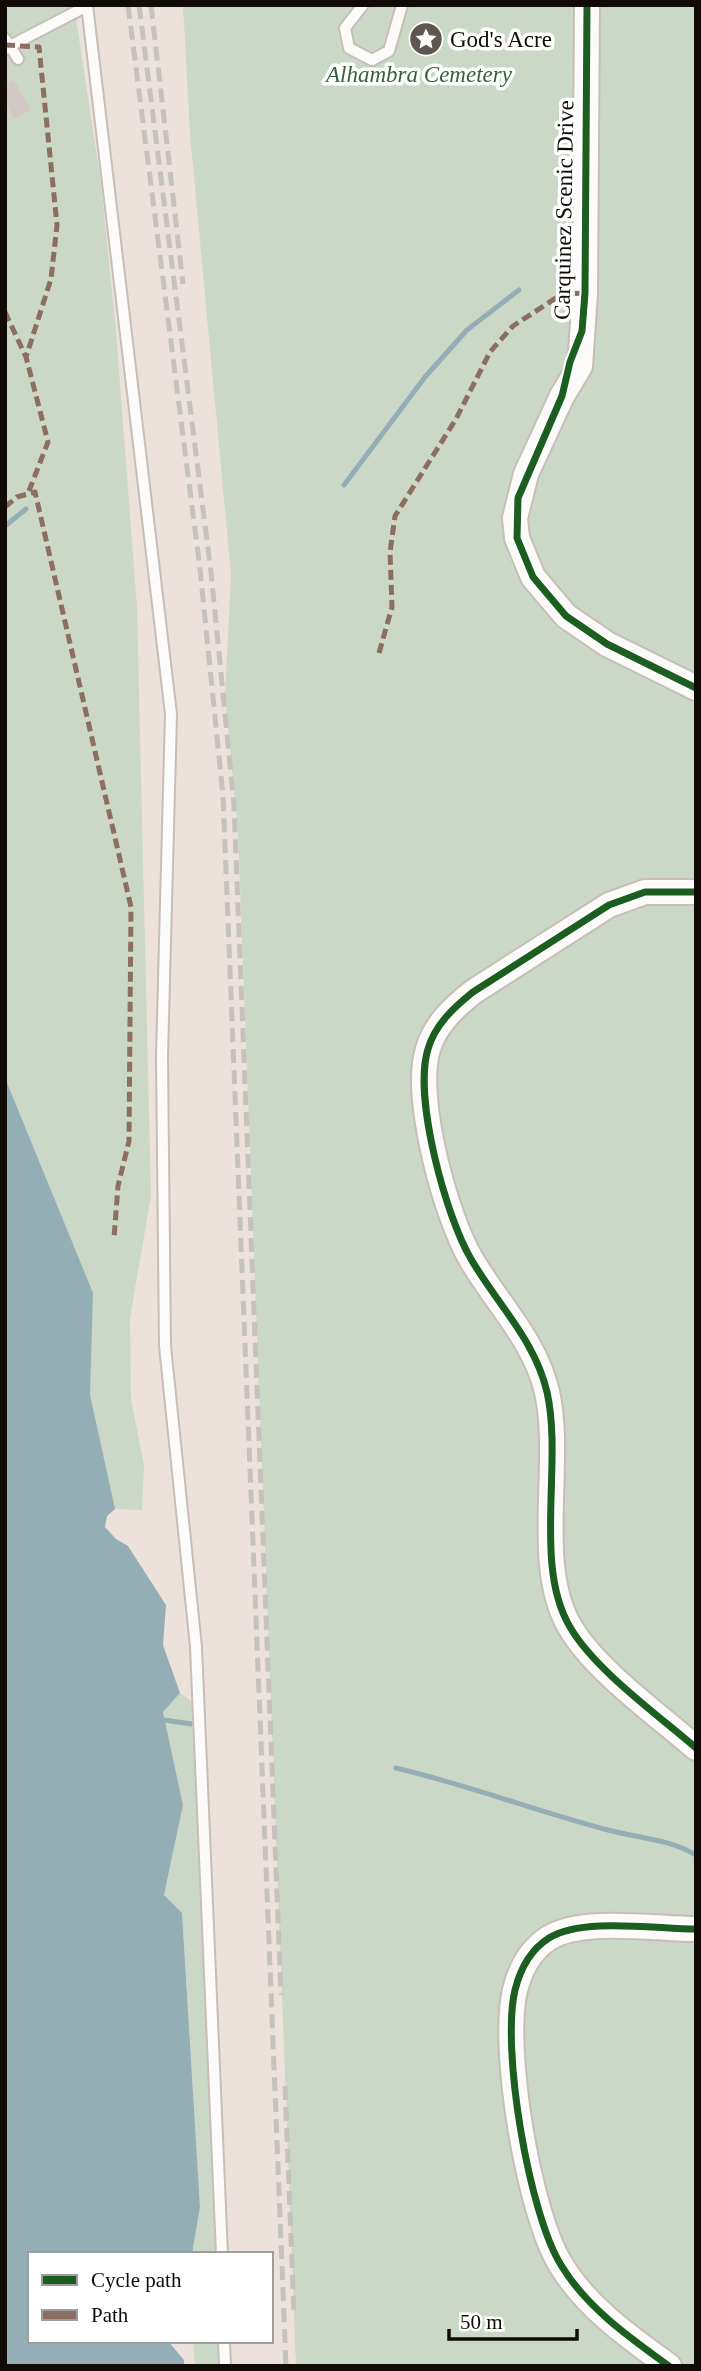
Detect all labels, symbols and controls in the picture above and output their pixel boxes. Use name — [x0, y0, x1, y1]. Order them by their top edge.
place icon: God's Acre — [407, 20, 445, 58]
place label: God's Acre — [450, 27, 552, 52]
park label: Alhambra Cemetery — [324, 62, 513, 87]
street label: Carquinez Scenic Drive — [550, 100, 578, 320]
legend — [28, 2252, 273, 2343]
text: Cycle path — [91, 2268, 182, 2292]
scale bar — [449, 2298, 577, 2342]
text: Path — [91, 2303, 129, 2327]
text: 50 m — [460, 2310, 503, 2334]

